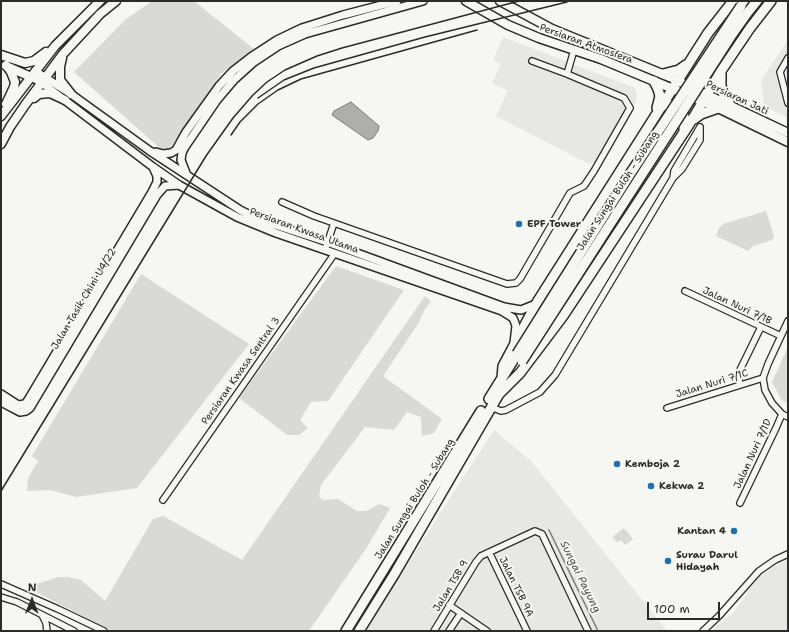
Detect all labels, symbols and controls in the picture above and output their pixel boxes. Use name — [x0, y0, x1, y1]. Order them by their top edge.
street label: Persiaran Atmosfera — [538, 22, 634, 66]
street label: Persiaran Jati — [704, 78, 770, 118]
street label: Jalan Sungai Buloh - Subang — [575, 129, 661, 253]
street label: Persiaran Kwasa Utama — [248, 206, 360, 256]
place label: EPF Tower — [527, 218, 581, 230]
marker: EPF Tower — [514, 219, 524, 229]
street label: Jalan Tasik Chini U4/22 — [49, 246, 119, 352]
street label: Jalan Nuri 7/1B — [701, 285, 773, 327]
street label: Persiaran Kwasa Sentral 3 — [199, 315, 283, 427]
street label: Jalan Nuri 7/1C — [674, 367, 750, 401]
street label: Jalan Nuri 7/1D — [732, 417, 774, 491]
street label: Jalan Sungai Buloh - Subang — [373, 436, 457, 562]
place label: Kemboja 2 — [625, 458, 680, 470]
marker: Kemboja 2 — [612, 459, 622, 469]
place label: Kekwa 2 — [659, 480, 704, 492]
marker: Kekwa 2 — [646, 481, 656, 491]
place label: Kantan 4 — [677, 525, 726, 537]
marker: Kantan 4 — [729, 526, 739, 536]
water label: Sungai Payung — [557, 539, 603, 615]
place label: Surau Darul Hidayah — [676, 549, 738, 572]
street label: Jalan TSB 9A — [496, 555, 536, 619]
marker: Surau Darul Hidayah — [663, 556, 673, 566]
street label: Jalan TSB 9 — [431, 558, 471, 614]
north arrow — [12, 580, 52, 620]
text: N — [28, 580, 37, 595]
scale bar — [649, 594, 722, 620]
text: 100 m — [654, 601, 690, 617]

